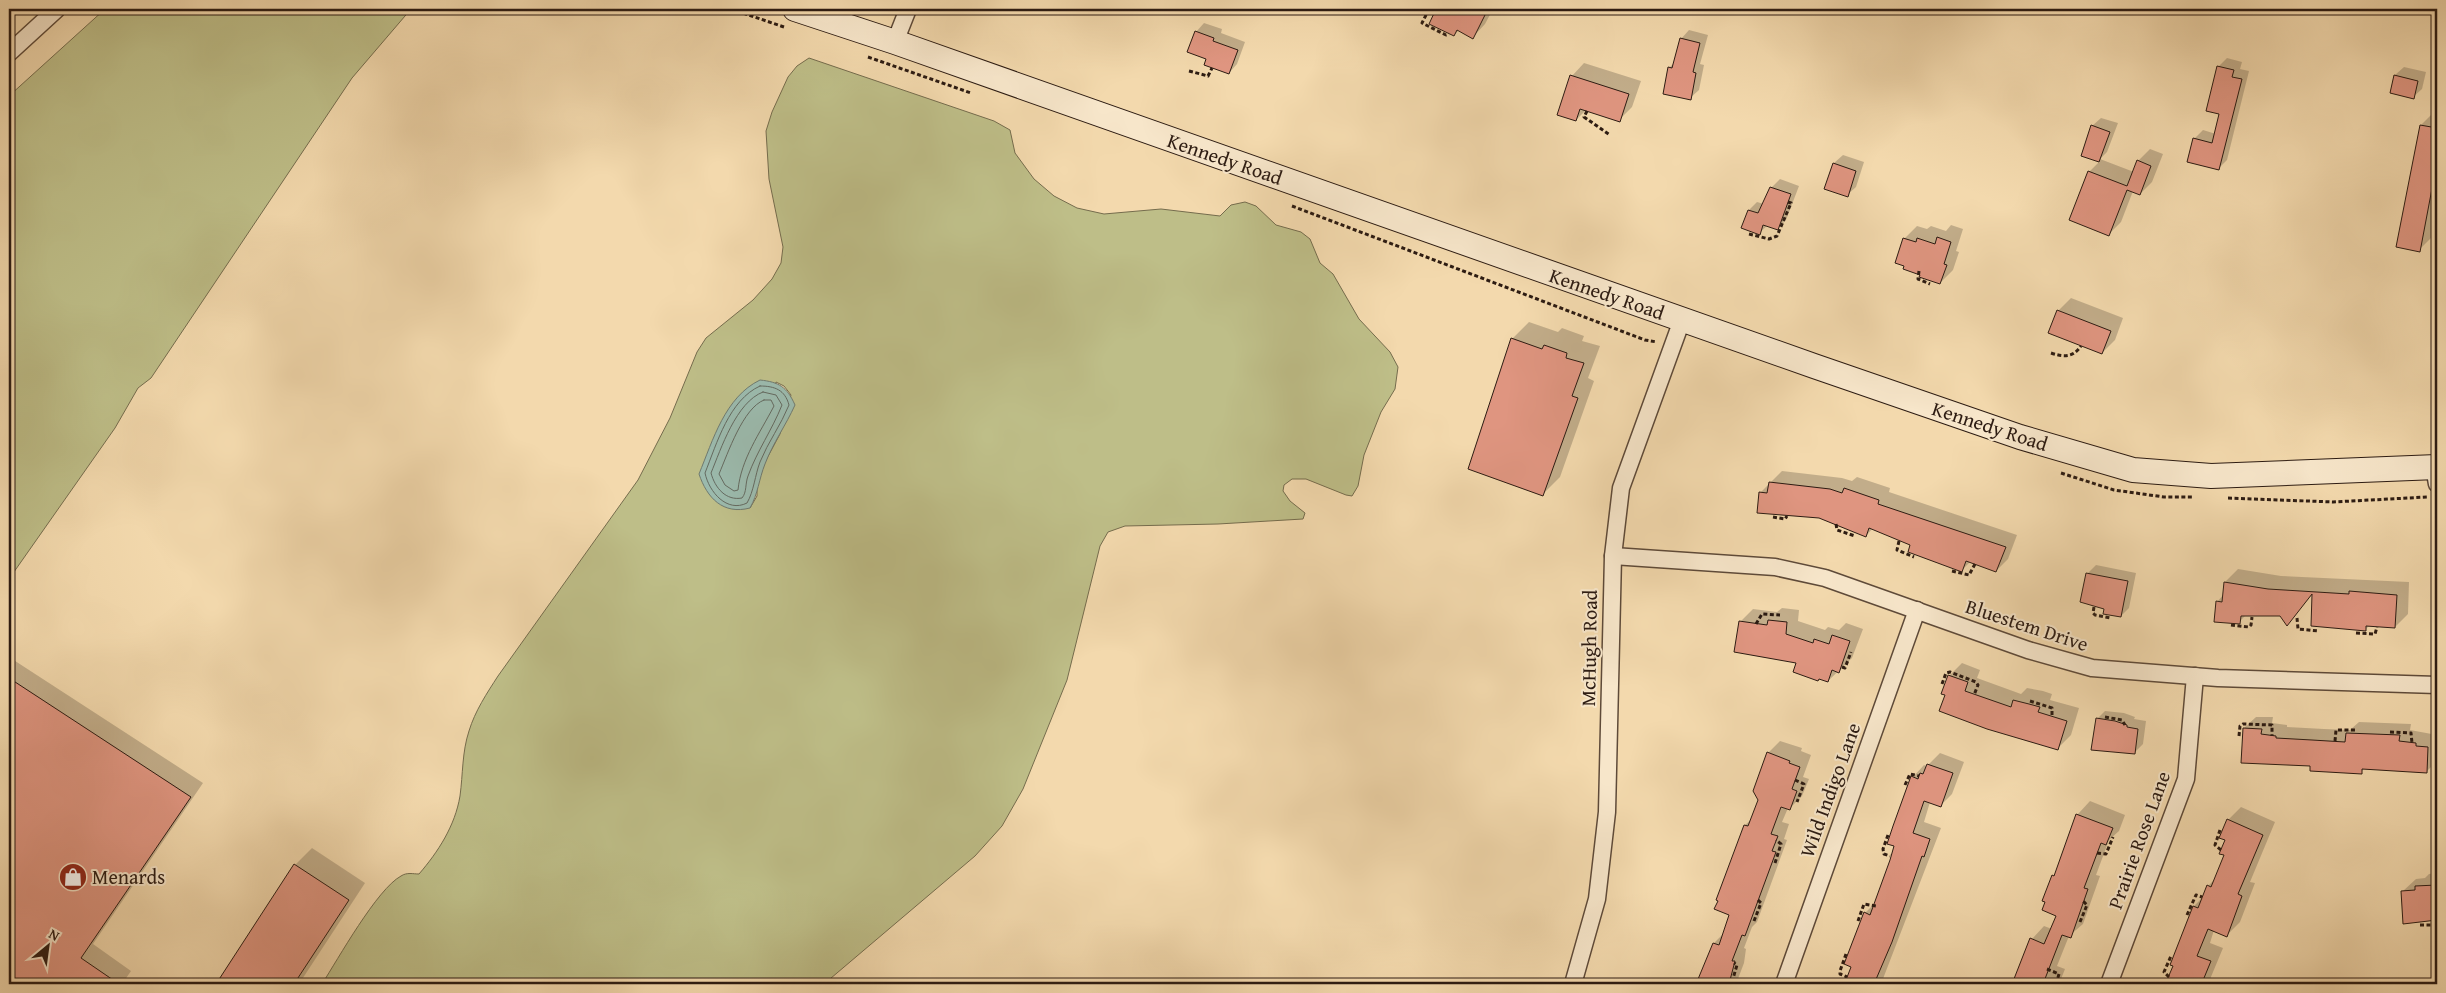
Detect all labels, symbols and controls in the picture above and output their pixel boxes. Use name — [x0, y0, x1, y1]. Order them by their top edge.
street label: Kennedy Road — [1164, 125, 1287, 192]
street label: Kennedy Road — [1546, 260, 1669, 327]
street label: Kennedy Road — [1929, 393, 2052, 458]
street label: McHugh Road — [1573, 589, 1604, 707]
street label: Bluestem Drive — [1962, 591, 2092, 658]
street label: Wild Indigo Lane — [1792, 718, 1867, 861]
street label: Prairie Rose Lane — [2100, 767, 2177, 913]
shop icon: Menards — [58, 862, 88, 892]
place label: Menards — [92, 862, 165, 891]
north arrow — [22, 920, 72, 970]
text: N — [45, 924, 64, 946]

